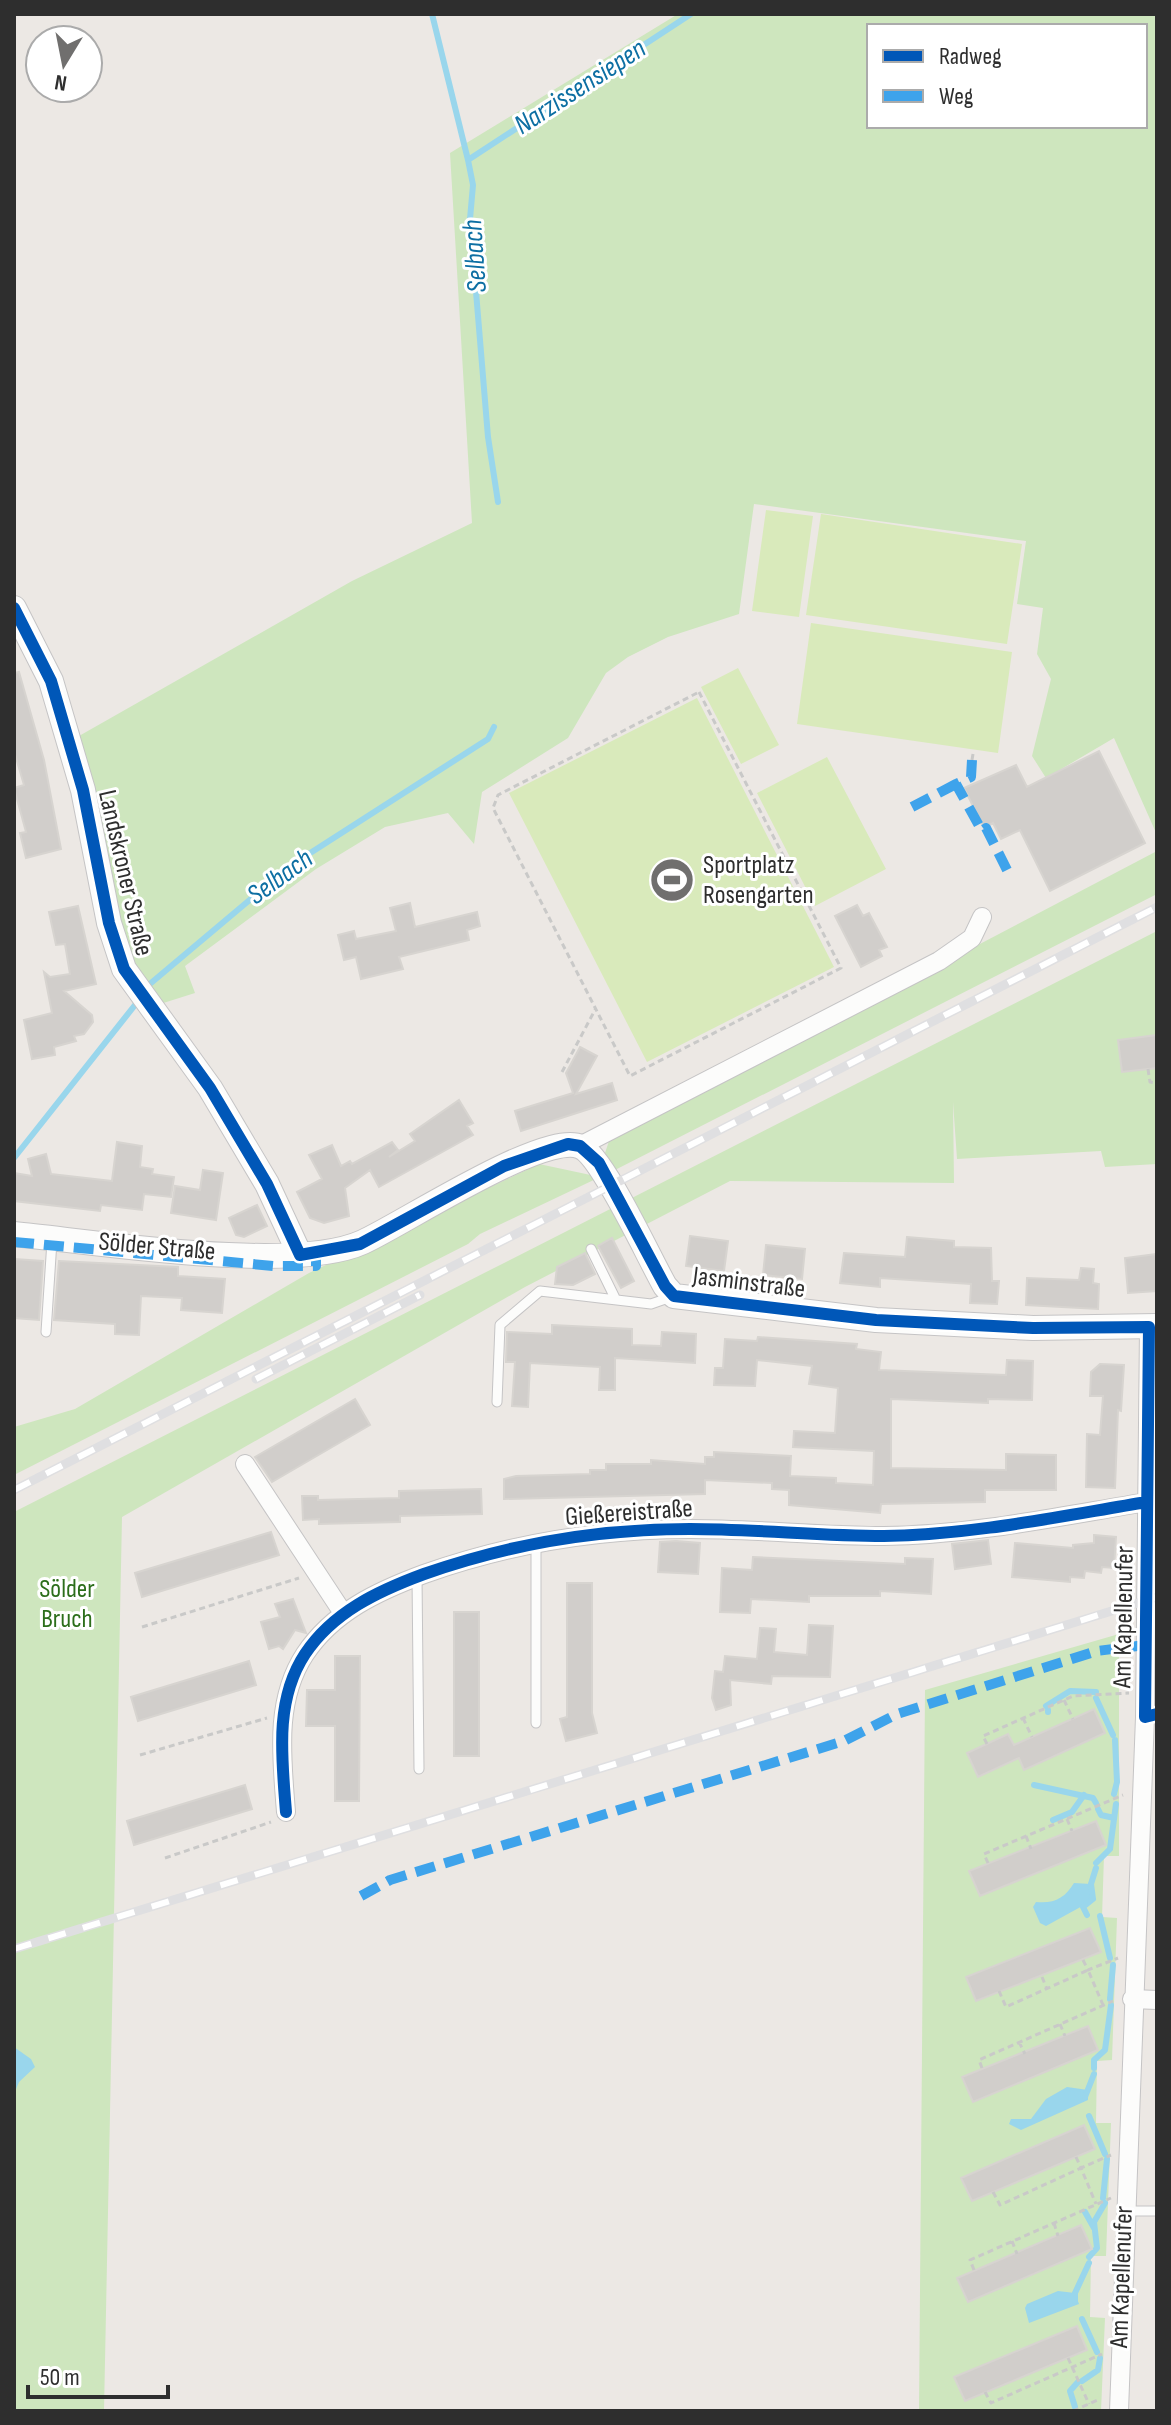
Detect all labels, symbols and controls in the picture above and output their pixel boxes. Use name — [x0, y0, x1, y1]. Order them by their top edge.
north arrow — [24, 24, 104, 104]
legend — [867, 24, 1147, 128]
water label: Narzissensiepen — [508, 32, 652, 142]
text: Radweg — [939, 42, 1002, 71]
text: N — [53, 68, 69, 97]
text: Weg — [939, 82, 973, 111]
water label: Selbach — [456, 218, 494, 294]
street label: Landskroner Straße — [91, 787, 159, 959]
water label: Selbach — [241, 842, 319, 912]
place label: Sportplatz Rosengarten — [703, 850, 814, 911]
sports icon: Sportplatz Rosengarten — [648, 856, 696, 904]
street label: Sölder Straße — [97, 1226, 217, 1268]
street label: Jasminstraße — [690, 1261, 807, 1305]
street label: Gießereistraße — [564, 1493, 694, 1533]
street label: Am Kapellenufer — [1107, 1545, 1141, 1689]
park label: Sölder Bruch — [39, 1574, 95, 1635]
street label: Am Kapellenufer — [1104, 2205, 1140, 2350]
scale bar — [28, 2349, 168, 2399]
text: 50 m — [40, 2363, 80, 2392]

